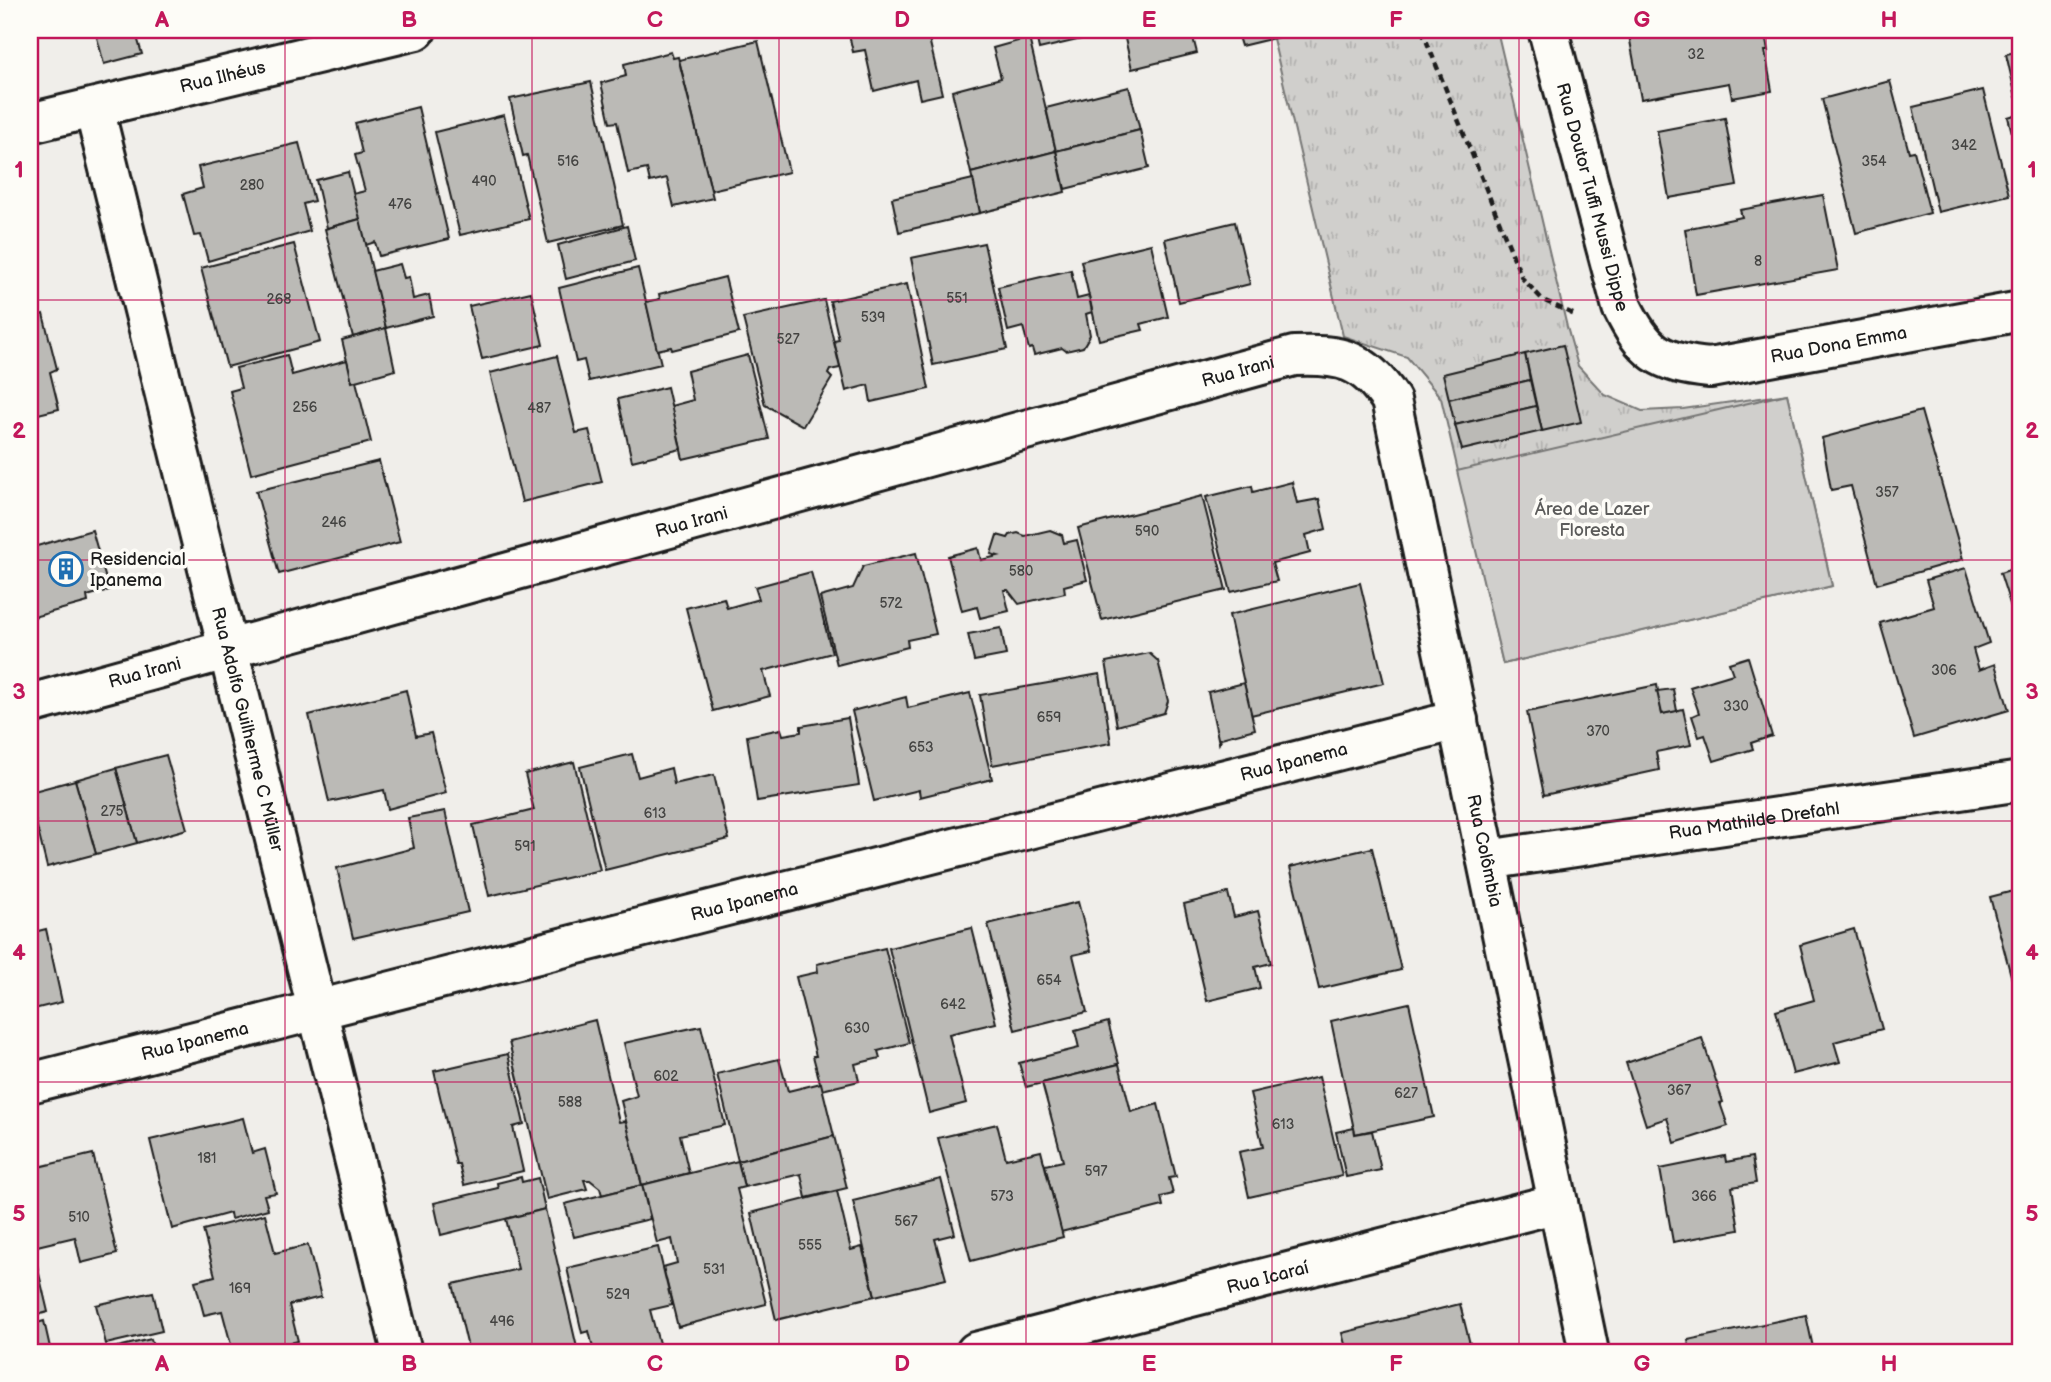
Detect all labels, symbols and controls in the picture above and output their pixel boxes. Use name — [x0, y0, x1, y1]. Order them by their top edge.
text: A — [154, 6, 170, 34]
text: B — [401, 6, 417, 34]
text: C — [647, 6, 663, 34]
text: D — [894, 6, 910, 34]
text: E — [1142, 6, 1157, 34]
text: F — [1389, 6, 1403, 34]
text: G — [1634, 6, 1651, 34]
text: H — [1880, 6, 1898, 34]
house number: 32 — [1688, 46, 1705, 63]
street label: Rua Ilhéus — [178, 57, 268, 98]
street label: Rua Doutor Tuffi Mussi Dippe — [1552, 81, 1633, 314]
house number: 342 — [1951, 137, 1977, 154]
house number: 516 — [557, 153, 579, 170]
house number: 354 — [1861, 153, 1887, 170]
text: 1 — [14, 156, 24, 184]
text: 1 — [2027, 156, 2037, 184]
house number: 490 — [472, 173, 496, 190]
house number: 280 — [240, 177, 264, 194]
house number: 476 — [388, 196, 412, 213]
house number: 8 — [1754, 253, 1762, 270]
house number: 551 — [946, 290, 968, 307]
house number: 268 — [267, 291, 291, 308]
house number: 539 — [861, 309, 885, 326]
street label: Rua Dona Emma — [1769, 322, 1909, 368]
house number: 527 — [776, 331, 800, 348]
street label: Rua Irani — [1200, 352, 1277, 392]
house number: 256 — [293, 399, 318, 416]
house number: 487 — [527, 400, 551, 417]
text: 2 — [12, 417, 26, 445]
text: 2 — [2025, 417, 2039, 445]
house number: 357 — [1875, 484, 1899, 501]
park label: Área de Lazer Floresta — [1535, 497, 1650, 541]
street label: Rua Irani — [653, 502, 730, 542]
house number: 246 — [321, 514, 347, 531]
house number: 590 — [1135, 523, 1159, 540]
place label: Residencial Ipanema — [90, 549, 186, 591]
building icon: Residencial Ipanema — [47, 550, 85, 588]
house number: 580 — [1009, 563, 1033, 580]
house number: 572 — [879, 595, 903, 612]
street label: Rua Adolfo Guilherme C Müller — [207, 605, 288, 854]
street label: Rua Irani — [106, 653, 183, 693]
house number: 306 — [1931, 662, 1957, 679]
text: 3 — [12, 678, 26, 706]
text: 3 — [2025, 678, 2039, 706]
house number: 330 — [1723, 698, 1749, 715]
house number: 659 — [1037, 709, 1061, 726]
house number: 370 — [1586, 723, 1610, 740]
street label: Rua Ipanema — [1238, 738, 1350, 786]
house number: 653 — [908, 739, 934, 756]
street label: Rua Colômbia — [1462, 793, 1506, 909]
street label: Rua Mathilde Drefahl — [1667, 798, 1841, 844]
house number: 275 — [100, 803, 124, 820]
house number: 613 — [644, 805, 666, 822]
house number: 591 — [514, 838, 536, 855]
street label: Rua Ipanema — [688, 878, 800, 926]
text: 4 — [12, 939, 26, 967]
text: 4 — [2025, 939, 2039, 967]
house number: 654 — [1036, 972, 1062, 989]
house number: 642 — [940, 996, 966, 1013]
street label: Rua Ipanema — [139, 1018, 251, 1065]
house number: 630 — [844, 1020, 870, 1037]
house number: 602 — [653, 1068, 679, 1085]
house number: 367 — [1667, 1082, 1691, 1099]
house number: 627 — [1394, 1085, 1418, 1102]
house number: 588 — [558, 1094, 582, 1111]
house number: 613 — [1272, 1116, 1294, 1133]
house number: 181 — [198, 1150, 217, 1167]
house number: 597 — [1085, 1163, 1108, 1180]
house number: 573 — [990, 1188, 1014, 1205]
house number: 366 — [1691, 1188, 1717, 1205]
text: 5 — [12, 1200, 26, 1228]
text: 5 — [2025, 1200, 2039, 1228]
house number: 510 — [68, 1209, 90, 1226]
house number: 567 — [894, 1213, 918, 1230]
house number: 555 — [798, 1237, 822, 1254]
street label: Rua Icaraí — [1224, 1257, 1312, 1298]
house number: 531 — [703, 1261, 725, 1278]
house number: 169 — [229, 1280, 251, 1297]
house number: 529 — [606, 1286, 630, 1303]
house number: 496 — [489, 1313, 515, 1330]
text: A — [154, 1350, 170, 1378]
text: B — [401, 1350, 417, 1378]
text: C — [647, 1350, 663, 1378]
text: D — [894, 1350, 910, 1378]
text: E — [1142, 1350, 1157, 1378]
text: F — [1389, 1350, 1403, 1378]
text: G — [1634, 1350, 1651, 1378]
text: H — [1880, 1350, 1898, 1378]

